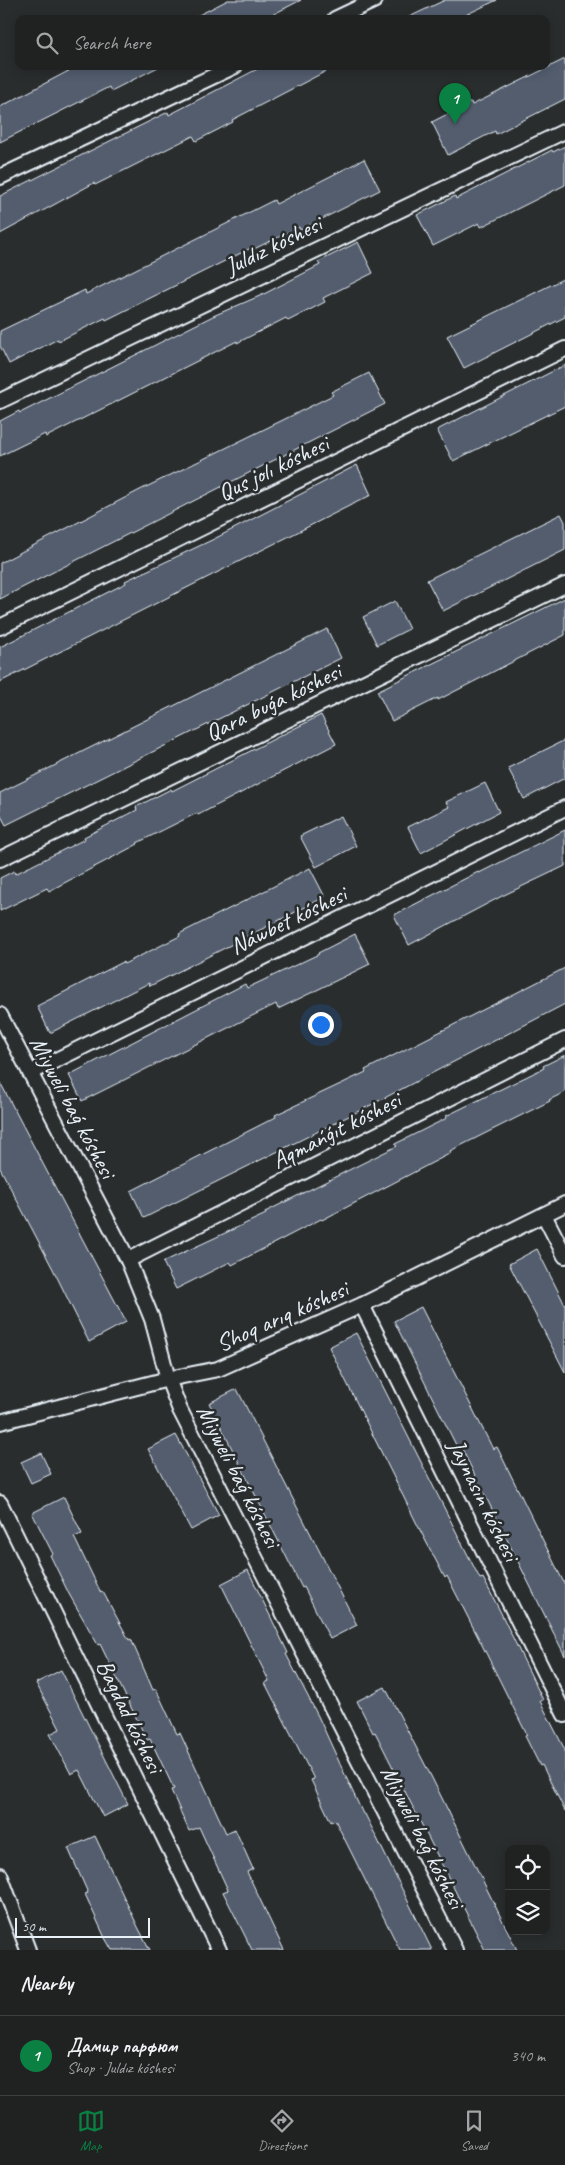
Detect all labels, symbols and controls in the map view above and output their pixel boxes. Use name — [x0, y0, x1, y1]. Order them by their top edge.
search box — [15, 15, 550, 70]
icon: search — [33, 29, 61, 57]
text: Search here — [73, 31, 150, 55]
pin: 1 — [439, 83, 471, 124]
street label: Juldız kóshesi — [219, 208, 329, 282]
street label: Qus jolı kóshesi — [213, 427, 335, 508]
street label: Qara buǵa kóshesi — [200, 655, 348, 748]
street label: Náwbet kóshesi — [225, 878, 353, 961]
your location — [308, 1012, 334, 1038]
street label: Miyweli baǵ kóshesi — [23, 1031, 124, 1185]
street label: Aqmańǵıt kóshesi — [267, 1084, 408, 1175]
street label: Shoq arıq kóshesi — [211, 1273, 355, 1358]
street label: Miyweli baǵ kóshesi — [190, 1399, 289, 1555]
street label: Jaynasın kóshesi — [441, 1433, 527, 1568]
street label: Bagdad kóshesi — [90, 1654, 171, 1780]
street label: Miyweli baǵ kóshesi — [374, 1760, 473, 1916]
map controls — [505, 1845, 550, 1935]
button: locate — [505, 1845, 550, 1890]
button: layers — [505, 1890, 550, 1935]
scale bar — [15, 1915, 150, 1938]
text: 50 m — [22, 1918, 46, 1935]
text: Nearby — [20, 1970, 73, 1996]
text: Дамир парфюм — [67, 2034, 177, 2058]
text: 1 — [32, 2046, 40, 2066]
text: 340 m — [511, 2046, 545, 2066]
text: Shop · Juldız kóshesi — [67, 2058, 174, 2078]
tab: Map — [77, 2107, 105, 2154]
tab: Directions — [258, 2107, 307, 2154]
tab: Saved — [460, 2107, 488, 2154]

